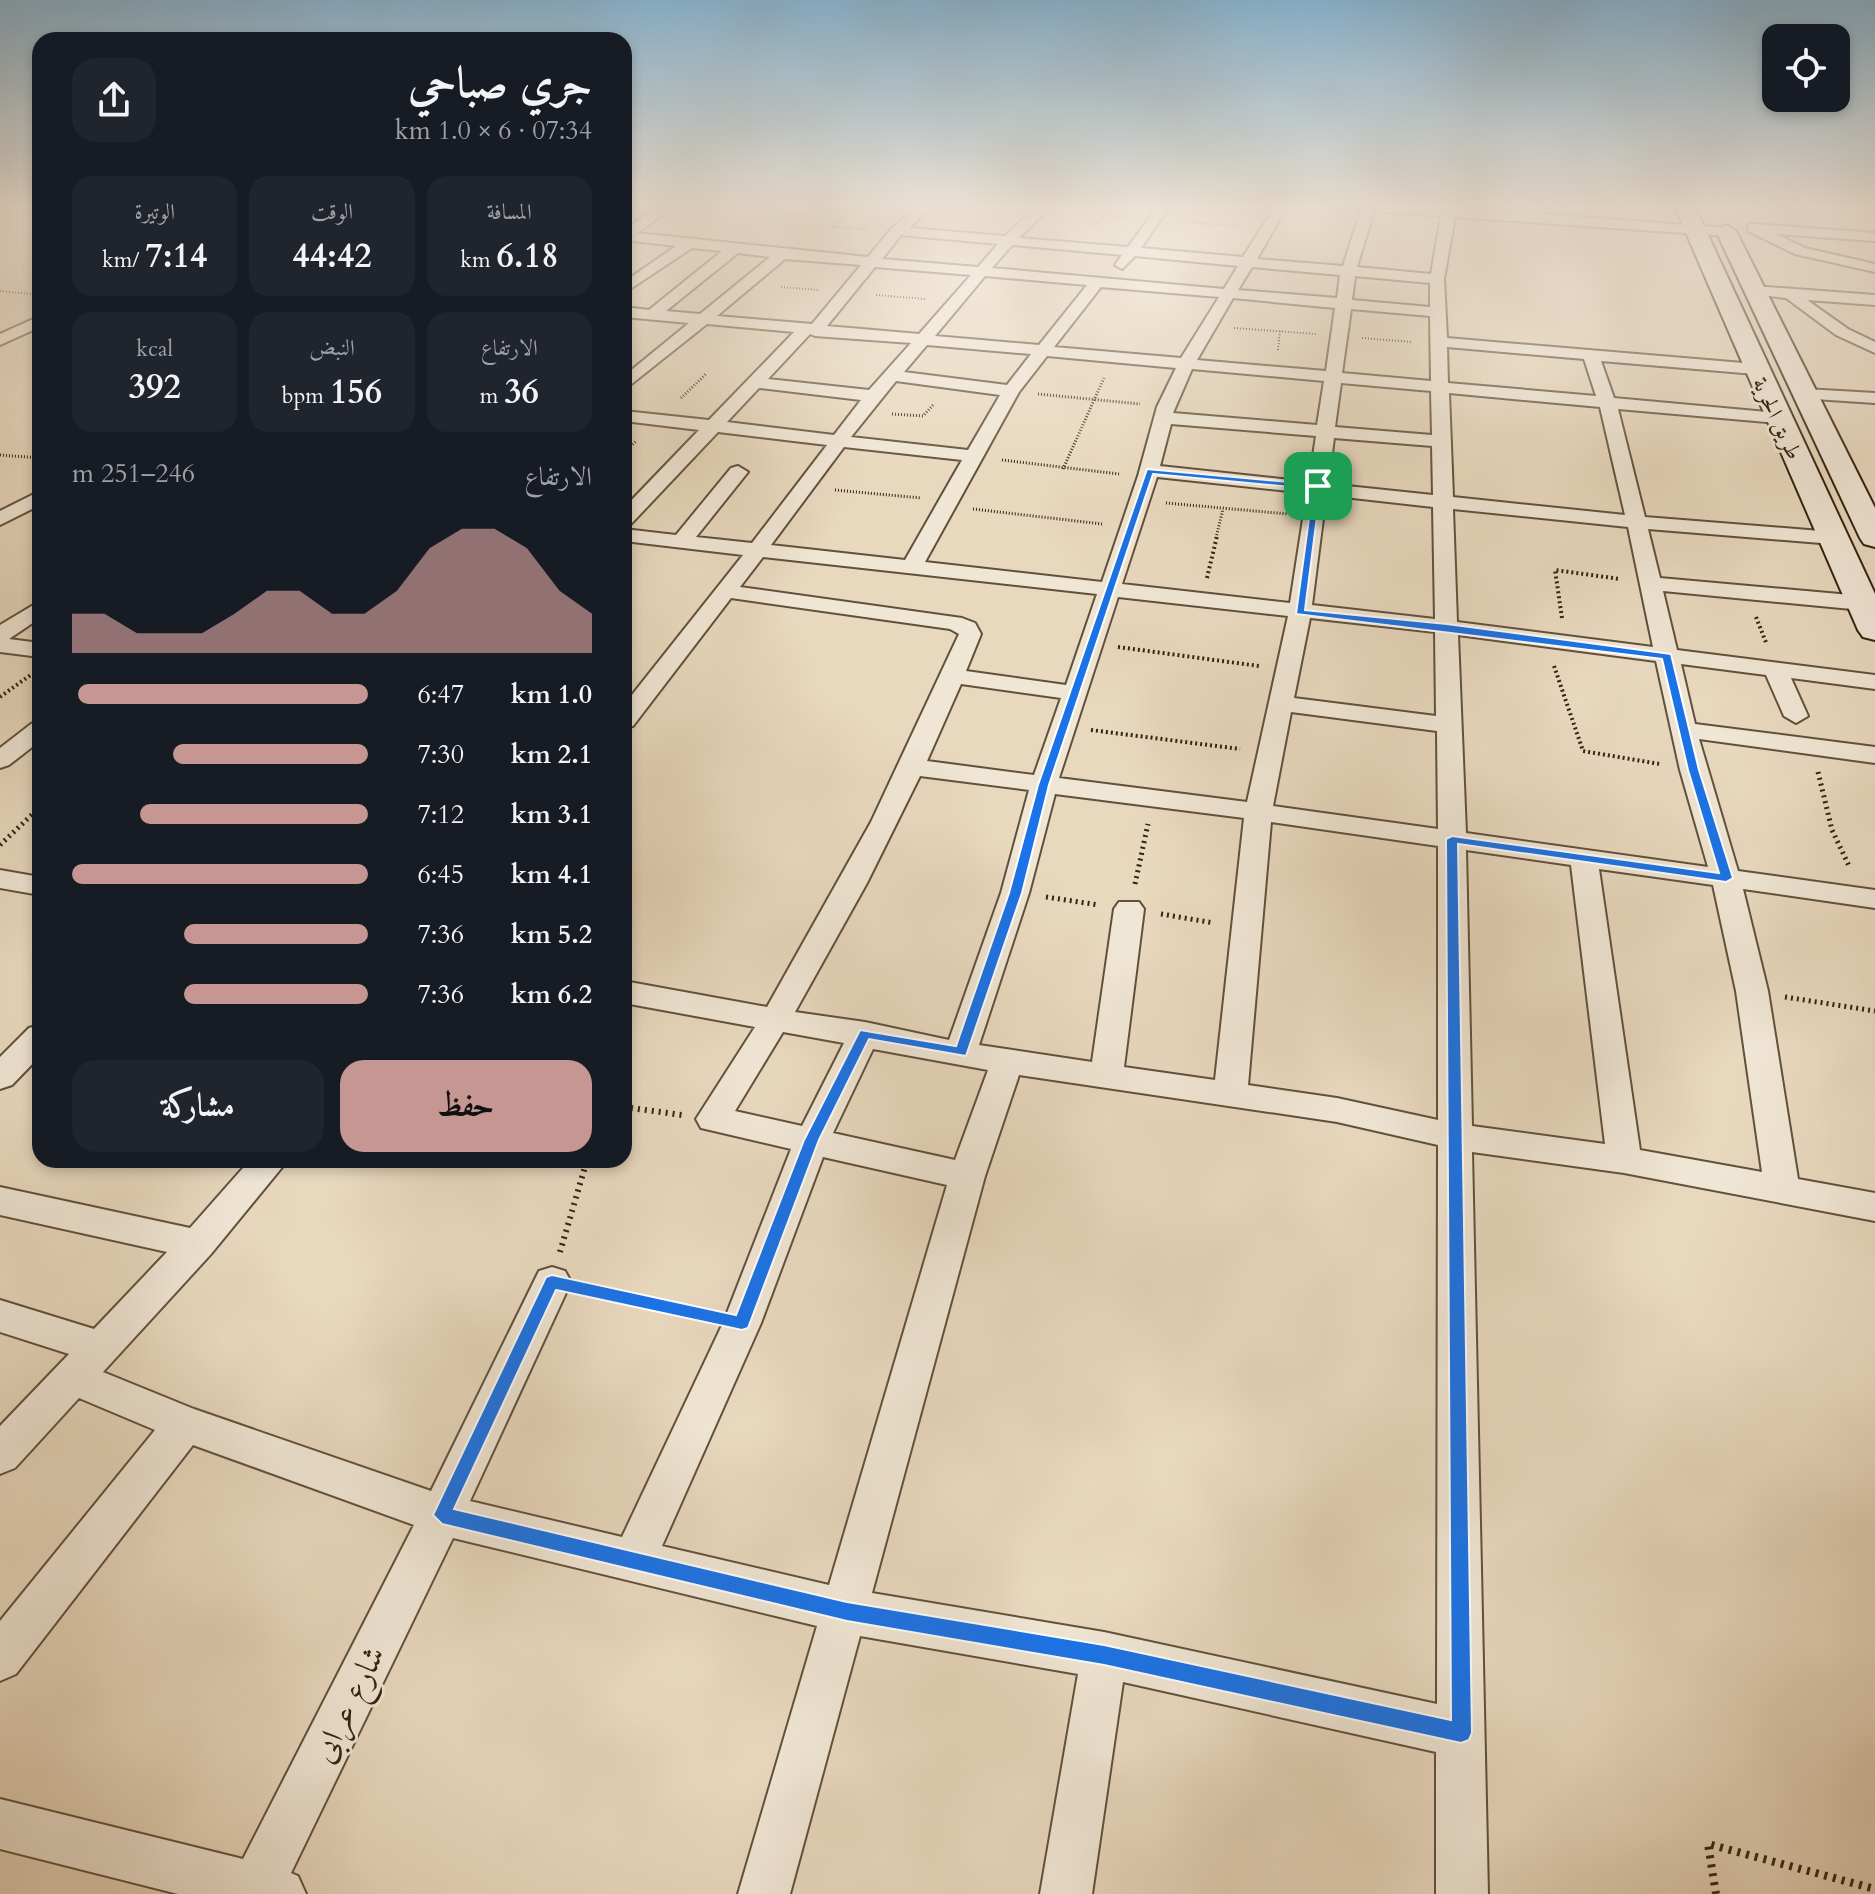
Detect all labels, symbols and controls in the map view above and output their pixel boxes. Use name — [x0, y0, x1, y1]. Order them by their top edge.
map controls — [1762, 24, 1850, 112]
button: locate — [1762, 24, 1850, 112]
text: جري صباحي — [408, 53, 592, 113]
button: share — [72, 58, 156, 142]
text: 07:34 · 6 × 1.0 km — [395, 113, 592, 148]
text: الوتيرة — [134, 197, 175, 227]
text: الوقت — [311, 197, 353, 227]
text: المسافة — [487, 197, 532, 227]
text: 7:14 — [145, 233, 207, 279]
text: 44:42 — [292, 233, 372, 279]
text: 6.18 — [496, 233, 559, 279]
text: /km — [102, 245, 145, 275]
text: km — [460, 245, 496, 275]
text: النبض — [309, 333, 355, 363]
text: الارتفاع — [481, 333, 538, 363]
text: kcal — [136, 334, 173, 364]
text: 392 — [129, 364, 181, 410]
text: 156 — [330, 369, 382, 415]
text: 36 — [504, 369, 539, 415]
street label: طريق الحرية — [1745, 372, 1809, 464]
text: bpm — [282, 381, 330, 411]
text: m — [480, 381, 504, 411]
pin — [1284, 452, 1352, 520]
text: 246–251 m — [72, 456, 195, 491]
text: الارتفاع — [525, 459, 592, 494]
icon: arrive — [1296, 464, 1340, 508]
text: 6:47 — [417, 677, 464, 712]
text: 1.0 km — [511, 677, 592, 712]
text: 7:30 — [417, 737, 464, 772]
text: 2.1 km — [511, 737, 592, 772]
text: 7:12 — [417, 797, 464, 832]
text: 3.1 km — [511, 797, 592, 832]
text: 6:45 — [417, 857, 464, 892]
text: 4.1 km — [511, 857, 592, 892]
text: 7:36 — [417, 917, 464, 952]
text: 5.2 km — [511, 917, 592, 952]
text: 7:36 — [417, 977, 464, 1012]
text: 6.2 km — [511, 977, 592, 1012]
button: مشاركة — [72, 1060, 324, 1152]
button: حفظ — [340, 1060, 592, 1152]
street label: شارع عرابى — [302, 1639, 400, 1772]

